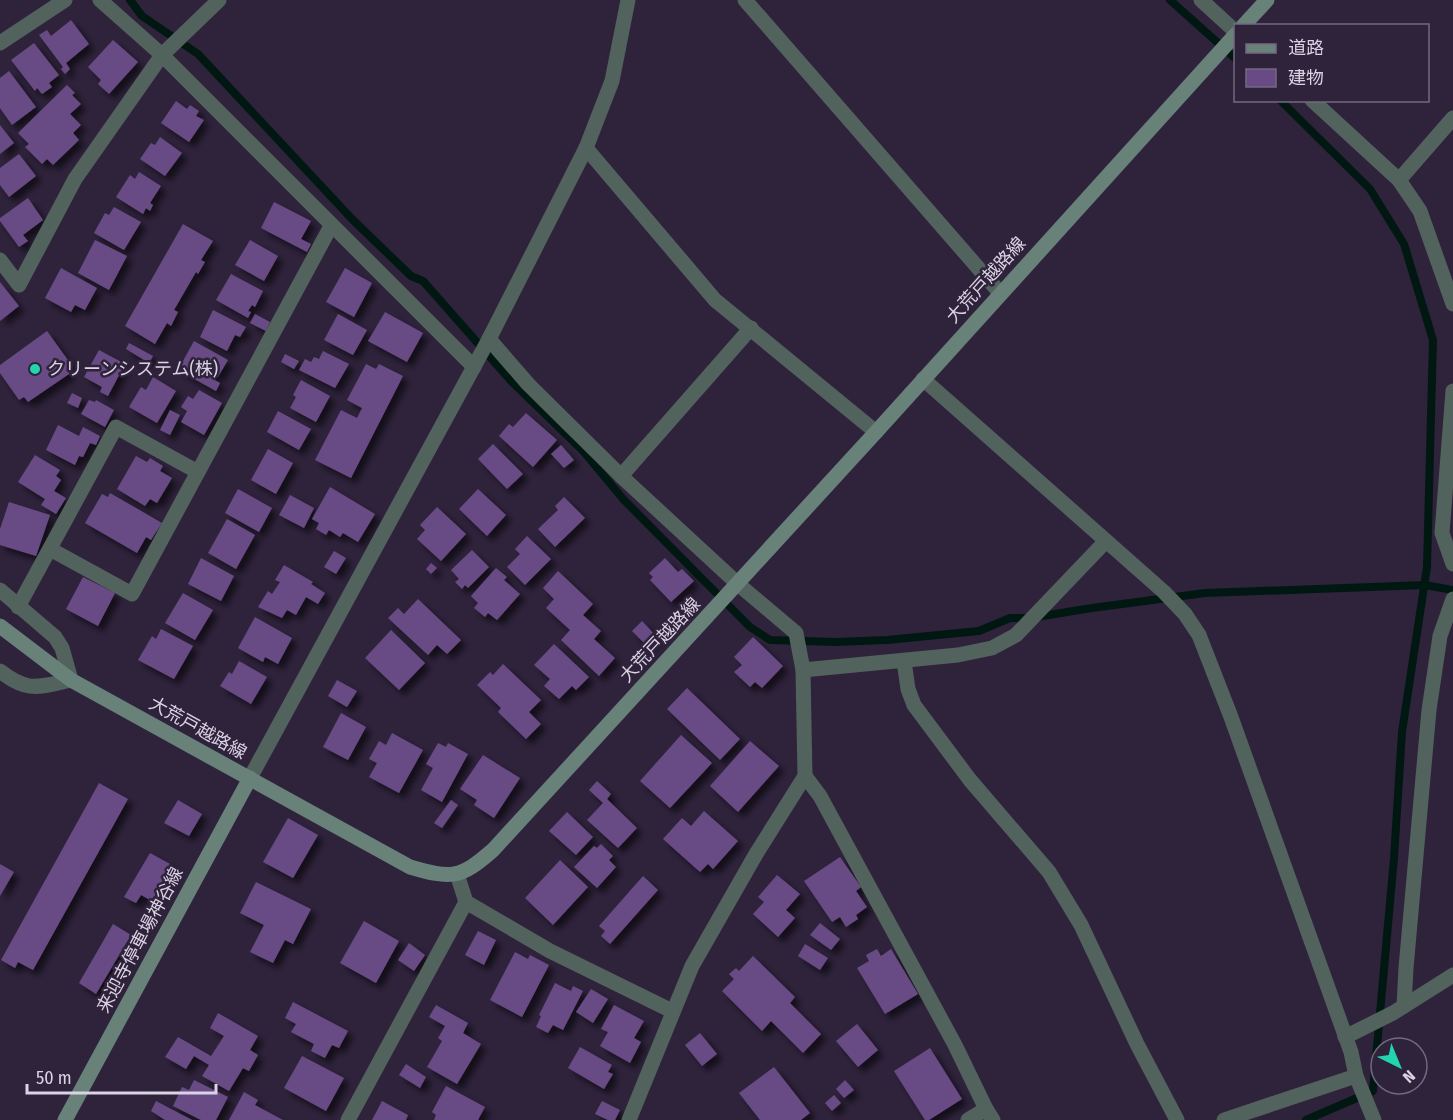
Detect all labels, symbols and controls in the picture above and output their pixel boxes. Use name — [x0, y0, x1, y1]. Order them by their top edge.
legend — [1234, 24, 1429, 102]
text: 道路 — [1288, 37, 1324, 59]
text: 建物 — [1288, 67, 1324, 89]
street label: 大荒戸越路線 — [942, 233, 1030, 327]
place label: クリーンシステム(株) — [47, 358, 218, 380]
marker: クリーンシステム(株) — [28, 362, 42, 376]
street label: 大荒戸越路線 — [615, 593, 705, 687]
street label: 大荒戸越路線 — [145, 692, 251, 764]
street label: 来迎寺停車場神谷線 — [92, 863, 188, 1017]
north arrow — [1369, 1036, 1429, 1096]
scale bar — [27, 1057, 216, 1095]
text: N — [1399, 1066, 1419, 1087]
text: 50 m — [36, 1067, 72, 1089]

